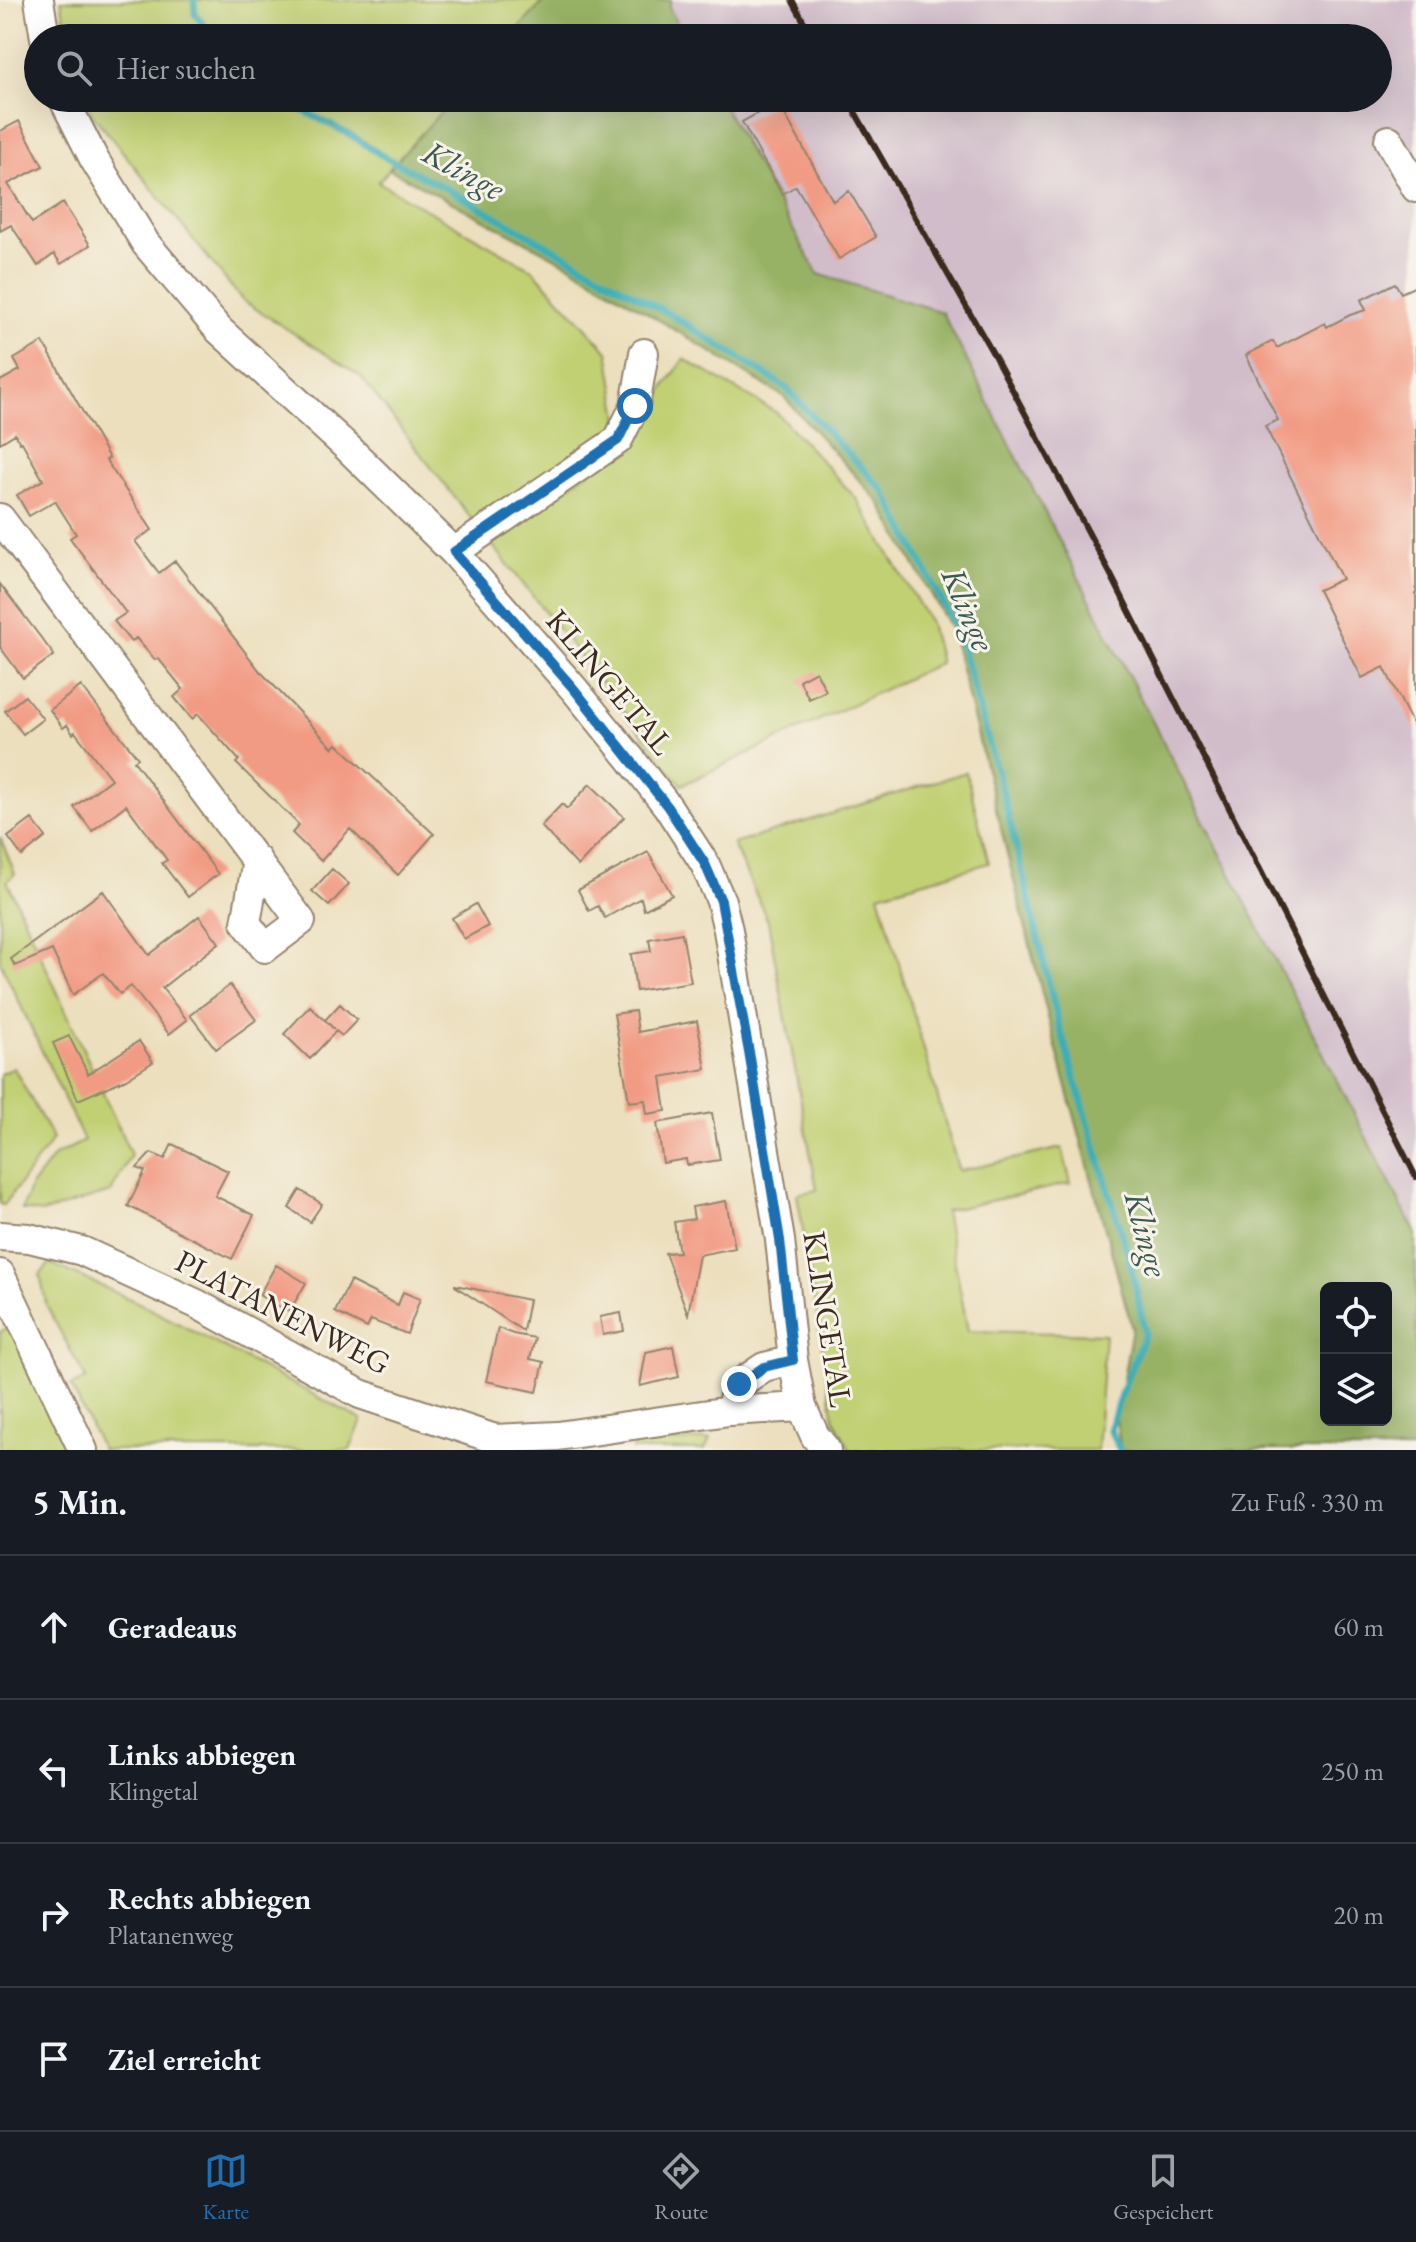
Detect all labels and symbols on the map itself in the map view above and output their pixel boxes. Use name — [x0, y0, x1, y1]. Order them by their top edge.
water label: Klinge — [415, 129, 513, 210]
route start — [617, 388, 653, 424]
water label: Klinge — [931, 560, 1006, 658]
street label: KLINGETAL — [537, 600, 683, 764]
water label: Klinge — [1114, 1186, 1180, 1282]
street label: KLINGETAL — [793, 1228, 863, 1410]
street label: PLATANENWEG — [168, 1240, 398, 1384]
route end — [721, 1366, 757, 1402]

